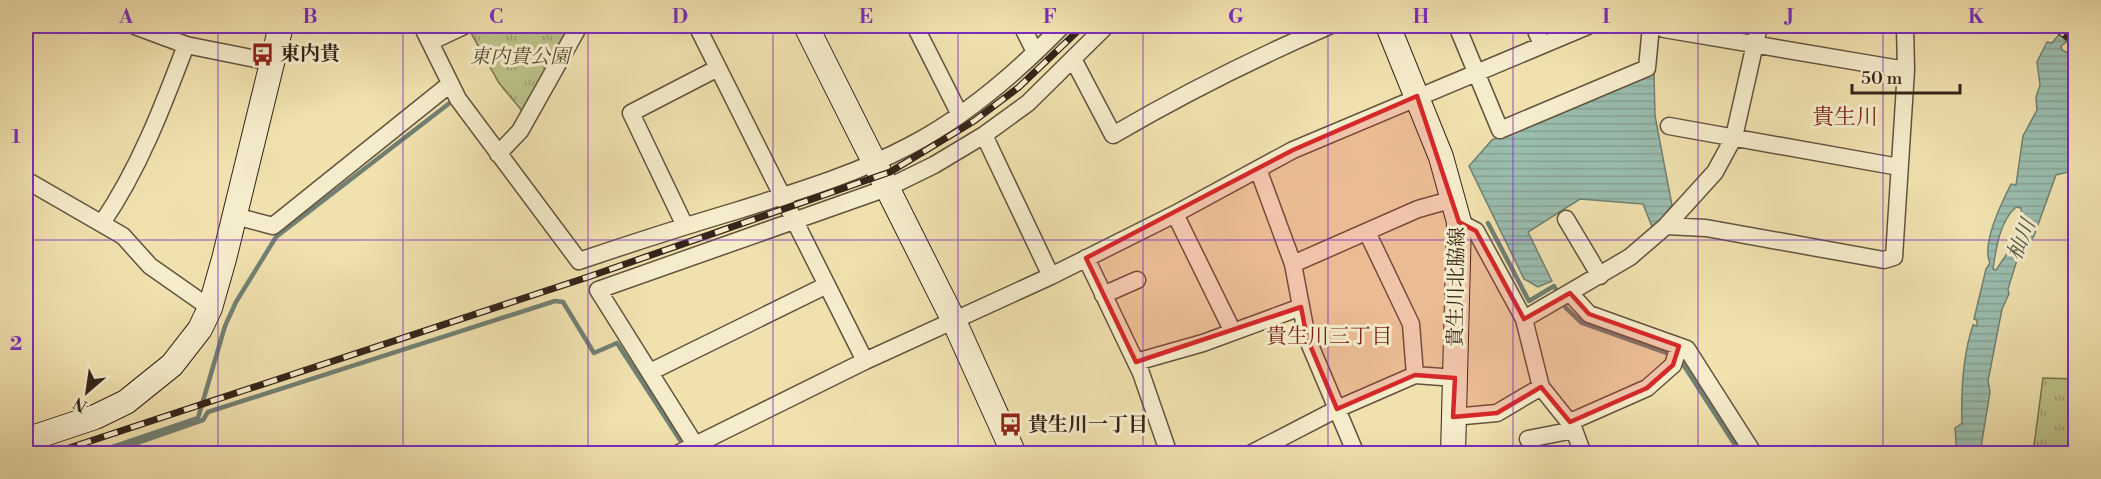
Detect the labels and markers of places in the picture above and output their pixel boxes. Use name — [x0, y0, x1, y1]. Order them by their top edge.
bus stop icon: 東内貴 — [249, 41, 275, 67]
place label: 東内貴 — [280, 42, 340, 67]
bus stop icon: 貴生川一丁目 — [997, 412, 1023, 438]
place label: 貴生川一丁目 — [1028, 413, 1148, 438]

